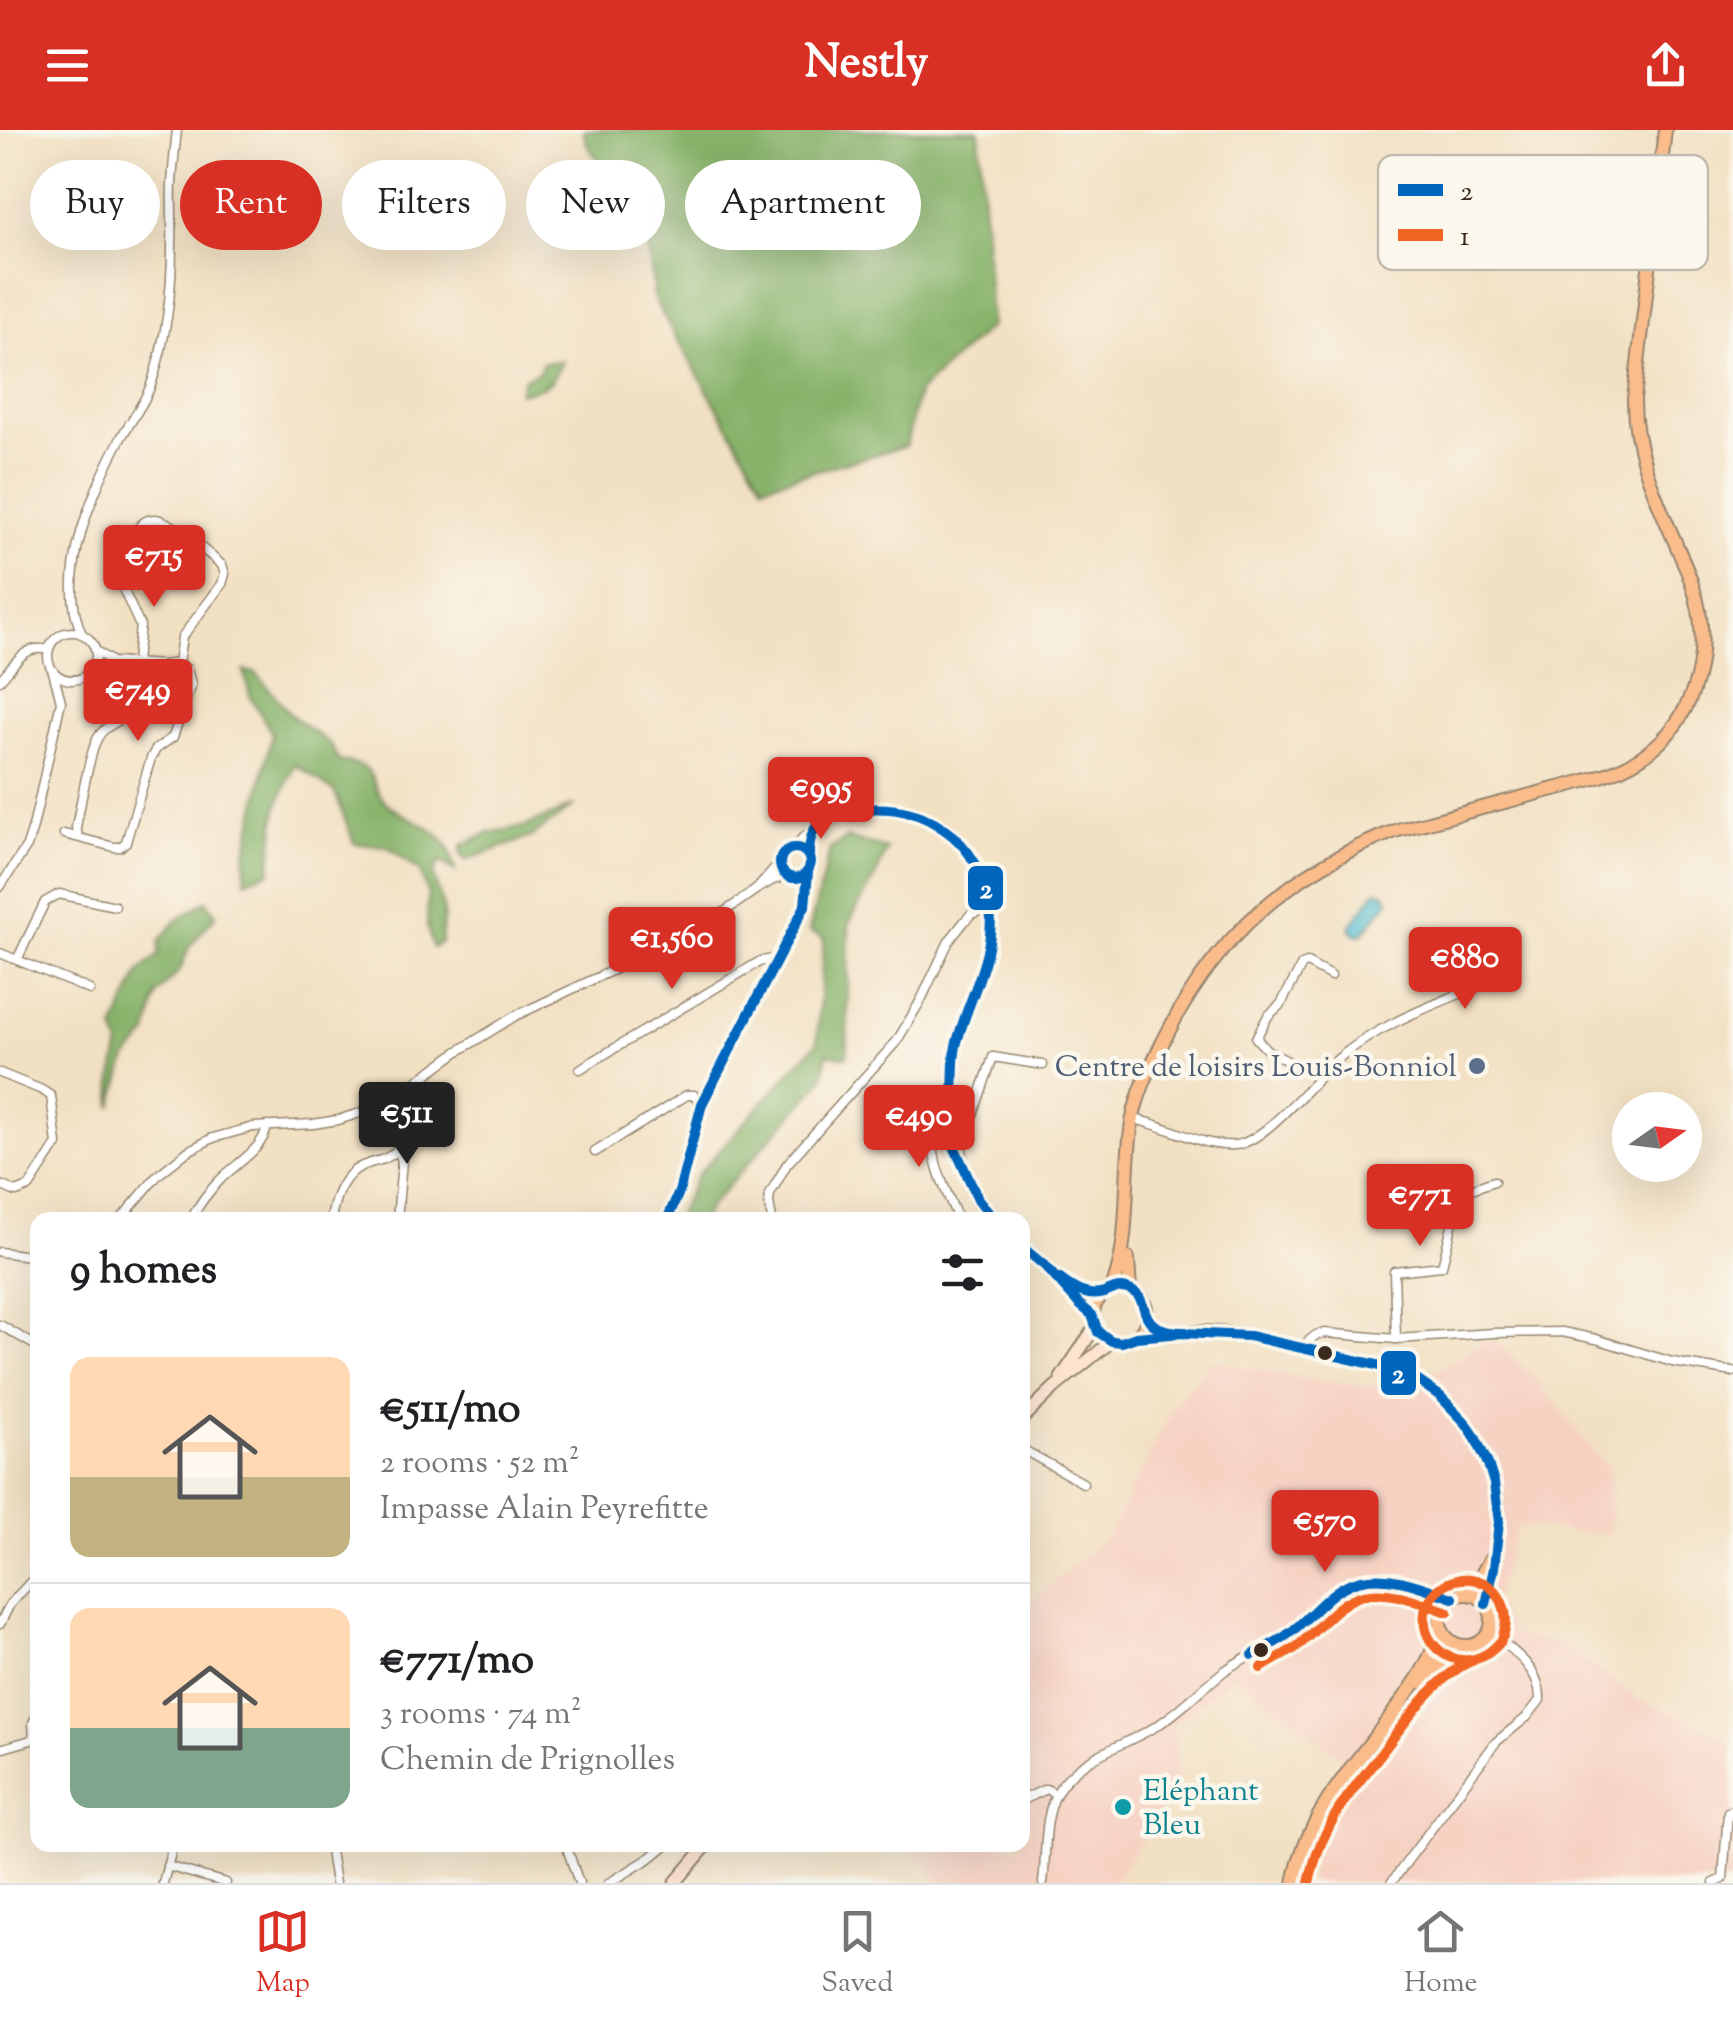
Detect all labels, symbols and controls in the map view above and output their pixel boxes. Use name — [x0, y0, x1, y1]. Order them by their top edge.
text: Nestly — [805, 33, 928, 98]
icon: menu — [40, 38, 95, 93]
icon: share — [1638, 38, 1693, 93]
legend — [1378, 155, 1708, 270]
chip: Buy — [30, 160, 160, 250]
chip: Rent — [180, 160, 322, 250]
chip: Filters — [342, 160, 506, 250]
chip: New — [526, 160, 665, 250]
chip: Apartment — [685, 160, 921, 250]
text: 2 — [1460, 173, 1473, 213]
text: 1 — [1460, 218, 1470, 258]
pin: €715 — [95, 525, 213, 610]
text: €715 — [125, 534, 183, 580]
pin: €749 — [79, 659, 197, 744]
text: €749 — [106, 668, 170, 714]
pin: €995 — [762, 757, 880, 842]
text: €995 — [790, 766, 852, 812]
line badge: 2 — [966, 864, 1005, 912]
text: 2 — [979, 871, 993, 911]
pin: €1,560 — [591, 907, 753, 992]
text: €1,560 — [631, 916, 713, 962]
pin: €880 — [1406, 927, 1524, 1012]
text: €880 — [1431, 936, 1499, 982]
place label: Centre de loisirs Louis-Bonniol — [1055, 1047, 1457, 1090]
marker: Centre de loisirs Louis-Bonniol — [1466, 1055, 1488, 1077]
pin: €511 — [348, 1082, 466, 1167]
pin: €490 — [860, 1085, 978, 1170]
text: €511 — [381, 1091, 433, 1137]
north arrow — [1612, 1092, 1702, 1182]
map controls — [1612, 1092, 1702, 1182]
text: €490 — [886, 1094, 952, 1140]
pin: €771 — [1361, 1164, 1479, 1249]
text: €771 — [1389, 1173, 1451, 1219]
text: 9 homes — [70, 1242, 217, 1302]
icon: filters — [935, 1245, 990, 1300]
unlabelled marker — [1315, 1343, 1335, 1363]
line badge: 2 — [1379, 1349, 1418, 1397]
text: 2 — [1391, 1356, 1405, 1396]
text: €511/mo — [380, 1381, 521, 1441]
icon: home — [150, 1397, 270, 1517]
text: 2 rooms · 52 m² — [380, 1441, 580, 1487]
text: Impasse Alain Peyrefitte — [380, 1487, 709, 1533]
pin: €570 — [1266, 1490, 1384, 1575]
text: €570 — [1294, 1499, 1356, 1545]
text: €771/mo — [380, 1632, 534, 1692]
unlabelled marker — [1251, 1640, 1271, 1660]
icon: home — [150, 1648, 270, 1768]
text: 3 rooms · 74 m² — [380, 1692, 582, 1738]
text: Chemin de Prignolles — [380, 1738, 675, 1784]
place label: Eléphant Bleu — [1143, 1771, 1259, 1848]
marker: Eléphant Bleu — [1112, 1796, 1134, 1818]
tab: Map — [255, 1904, 310, 2004]
tab: Saved — [821, 1904, 893, 2004]
tab: Home — [1404, 1904, 1478, 2004]

